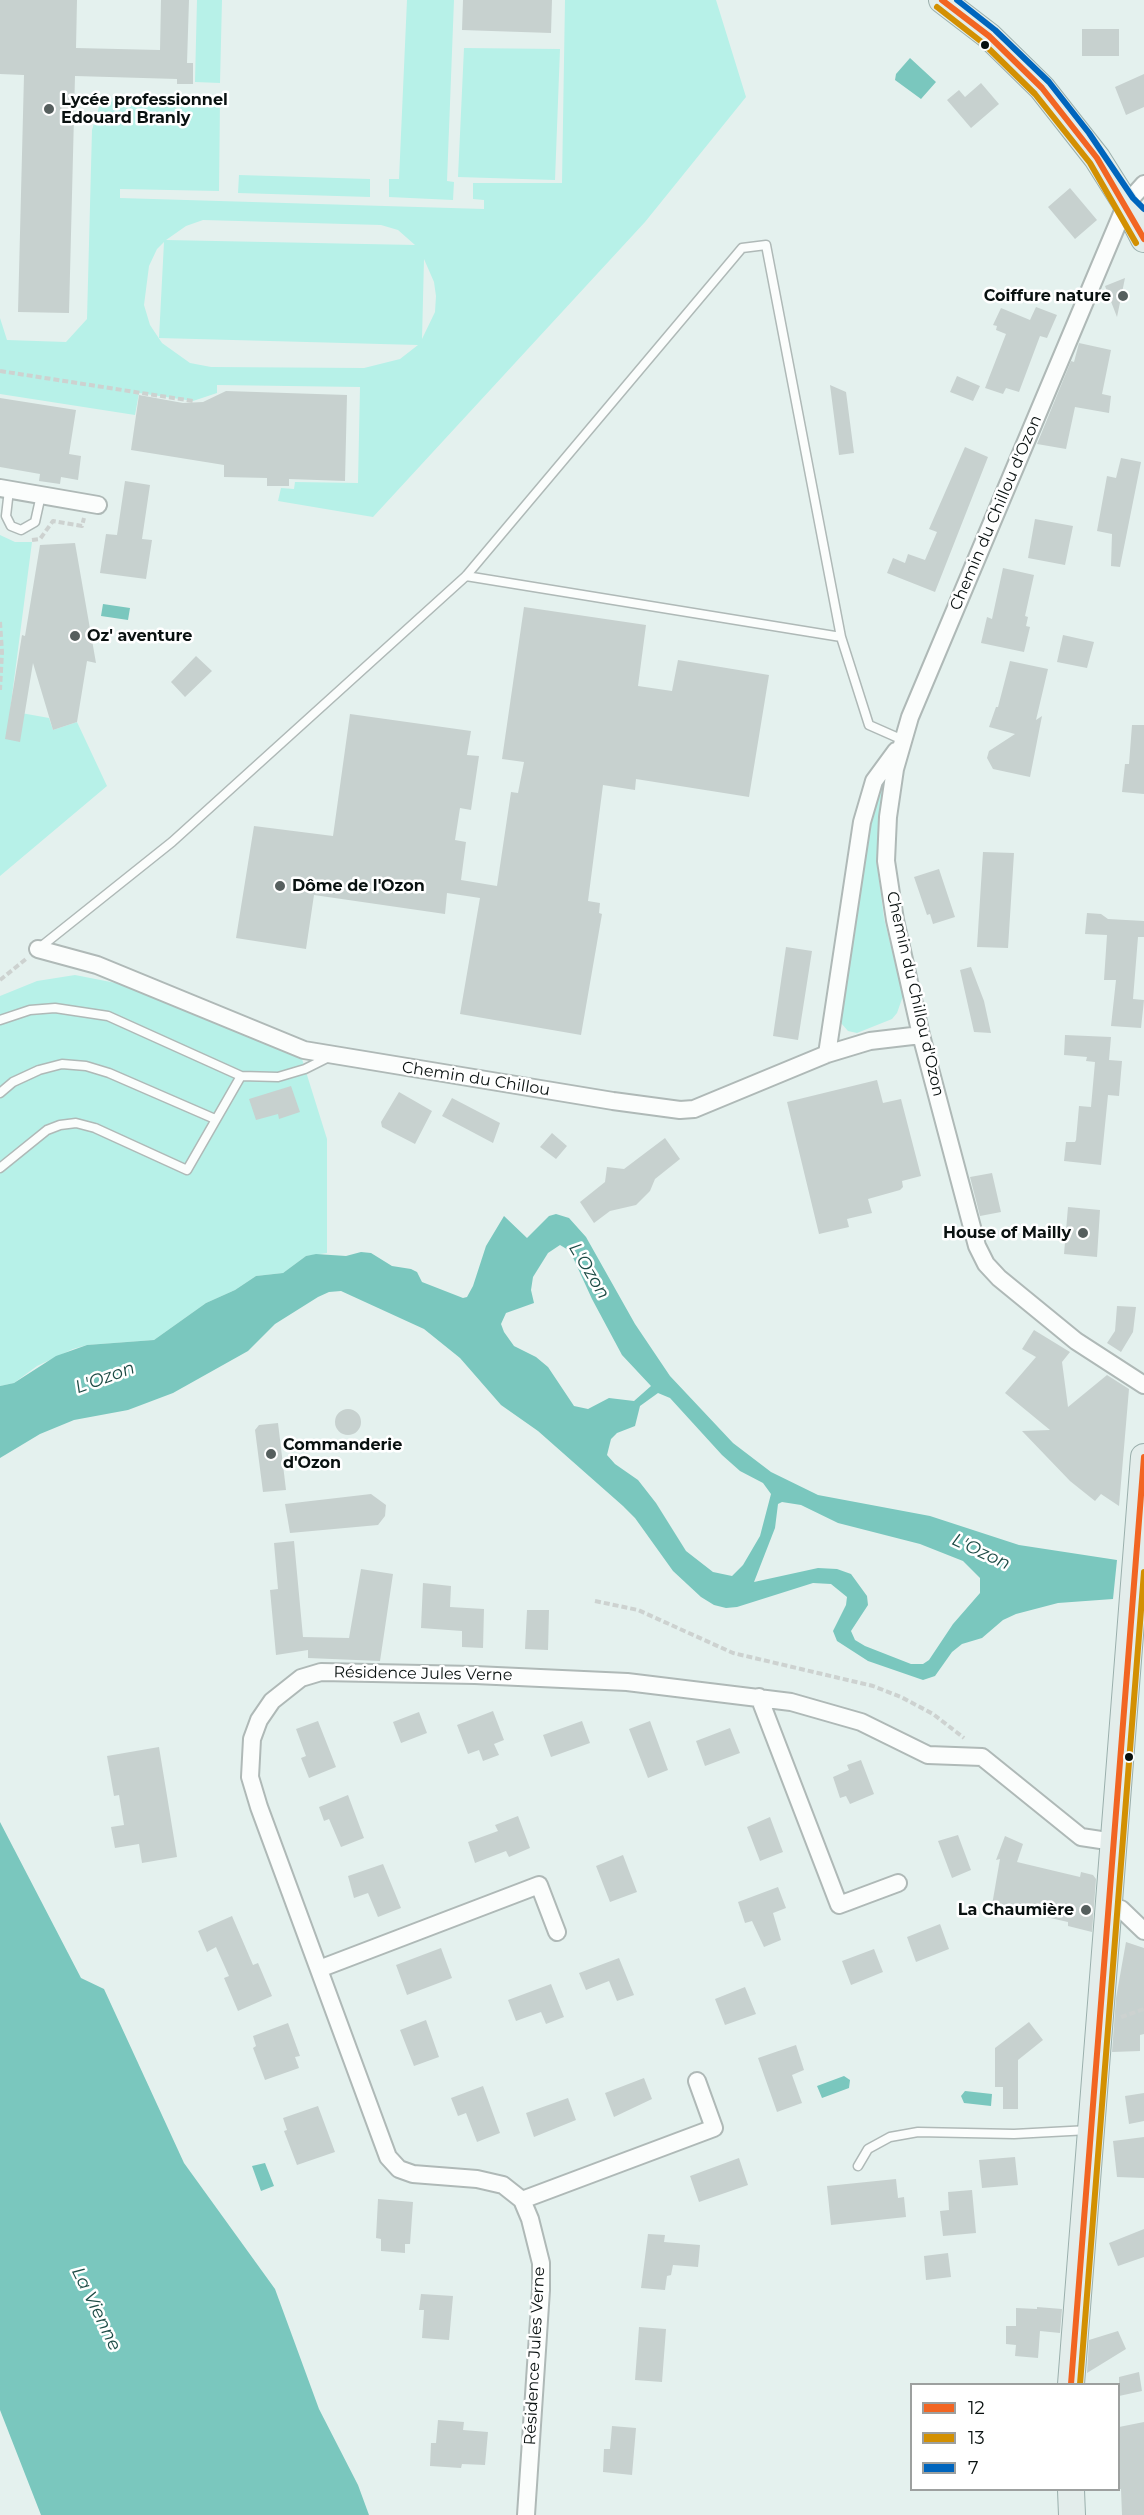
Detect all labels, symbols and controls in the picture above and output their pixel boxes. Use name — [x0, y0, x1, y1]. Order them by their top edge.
unlabelled marker — [979, 39, 991, 51]
place label: Lycée professionnel Edouard Branly — [61, 90, 228, 128]
marker: Lycée professionnel Edouard Branly — [42, 102, 56, 116]
place label: Coiffure nature — [984, 286, 1111, 306]
marker: Coiffure nature — [1116, 289, 1130, 303]
street label: Chemin du Chillou d'Ozon — [946, 413, 1046, 613]
place label: Oz' aventure — [87, 626, 192, 646]
marker: Oz' aventure — [68, 629, 82, 643]
place label: Dôme de l'Ozon — [292, 876, 425, 896]
marker: Dôme de l'Ozon — [273, 879, 287, 893]
street label: Chemin du Chillou d'Ozon — [882, 890, 948, 1098]
street label: Chemin du Chillou — [401, 1058, 551, 1100]
place label: House of Mailly — [943, 1223, 1071, 1243]
marker: House of Mailly — [1076, 1226, 1090, 1240]
water label: L'Ozon — [564, 1239, 614, 1303]
water label: L'Ozon — [72, 1357, 138, 1399]
place label: Commanderie d'Ozon — [283, 1435, 402, 1473]
marker: Commanderie d'Ozon — [264, 1447, 278, 1461]
water label: L'Ozon — [948, 1529, 1014, 1575]
street label: Résidence Jules Verne — [333, 1663, 513, 1685]
unlabelled marker — [1123, 1751, 1135, 1763]
place label: La Chaumière — [958, 1900, 1074, 1920]
marker: La Chaumière — [1079, 1903, 1093, 1917]
water label: La Vienne — [66, 2264, 126, 2354]
street label: Résidence Jules Verne — [521, 2266, 549, 2446]
legend — [910, 2383, 1120, 2491]
text: 12 — [968, 2397, 985, 2419]
text: 13 — [968, 2427, 985, 2449]
text: 7 — [968, 2457, 979, 2479]

